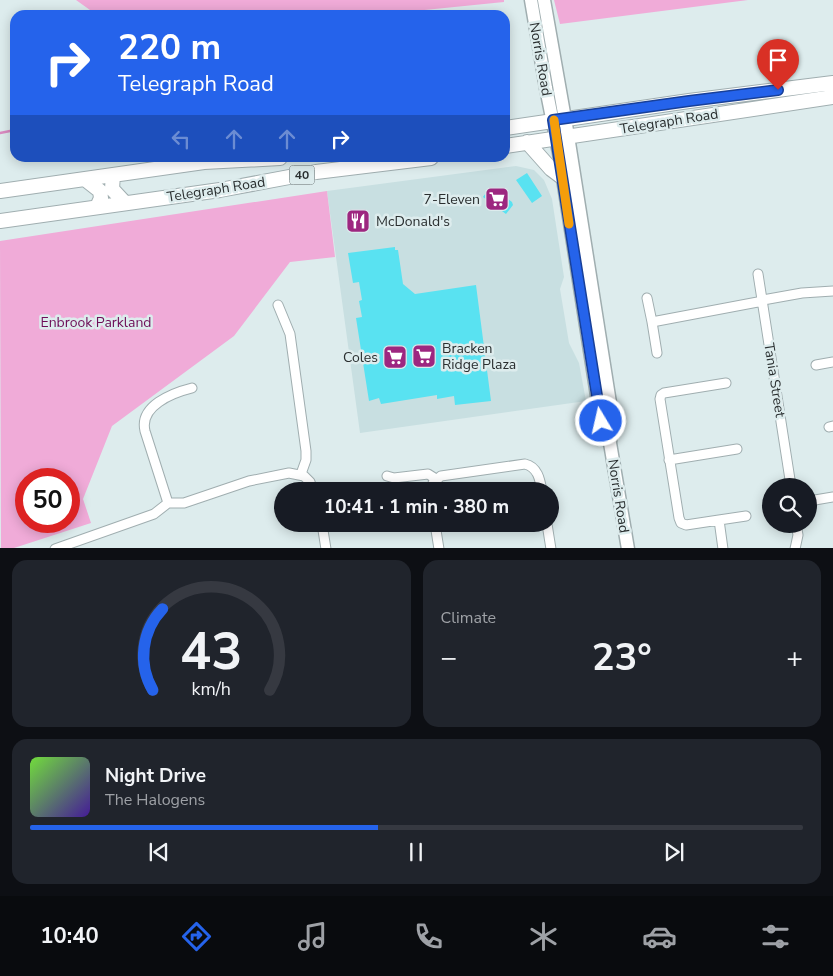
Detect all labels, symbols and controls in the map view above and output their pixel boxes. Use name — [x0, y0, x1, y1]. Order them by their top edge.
street label: Norris Road — [525, 21, 556, 97]
text: 220 m — [118, 24, 221, 71]
icon: right — [35, 30, 100, 95]
pin — [757, 39, 799, 90]
icon: arrive — [764, 46, 792, 74]
text: Telegraph Road — [118, 69, 274, 99]
street label: Telegraph Road — [619, 104, 720, 139]
icon: left — [167, 125, 195, 153]
icon: ahead — [220, 125, 248, 153]
icon: ahead — [273, 125, 301, 153]
icon: right — [326, 125, 354, 153]
road number: 40 — [290, 166, 314, 184]
street label: Telegraph Road — [166, 172, 267, 207]
supermarket icon: 7-Eleven — [484, 186, 510, 212]
place label: 7-Eleven — [424, 190, 480, 209]
restaurant icon: McDonald's — [345, 208, 371, 234]
place label: McDonald's — [376, 212, 450, 231]
park label: Enbrook Parkland — [41, 313, 152, 332]
place label: Bracken Ridge Plaza — [442, 339, 516, 374]
street label: Tania Street — [759, 341, 790, 419]
supermarket icon: Bracken Ridge Plaza — [411, 343, 437, 369]
supermarket icon: Coles — [382, 344, 408, 370]
place label: Coles — [343, 348, 378, 367]
position arrow — [574, 394, 626, 446]
street label: Norris Road — [603, 458, 634, 534]
speed limit sign: 50 — [15, 468, 80, 533]
map controls — [762, 478, 817, 533]
button: search — [762, 478, 817, 533]
text: 10:41 · 1 min · 380 m — [324, 494, 509, 520]
text: Climate — [441, 607, 496, 629]
text: 43 — [180, 616, 242, 687]
text: 23° — [592, 632, 652, 683]
text: − — [441, 639, 457, 677]
text: + — [786, 639, 803, 677]
text: km/h — [192, 677, 231, 701]
text: Night Drive — [105, 763, 206, 789]
text: The Halogens — [105, 789, 205, 811]
icon: previous — [145, 838, 173, 866]
icon: pause — [402, 838, 430, 866]
icon: next — [660, 838, 688, 866]
icon: directions — [179, 919, 214, 954]
icon: music — [295, 919, 330, 954]
icon: phone — [411, 919, 446, 954]
icon: climate — [526, 919, 561, 954]
icon: car — [642, 919, 677, 954]
icon: filters — [758, 919, 793, 954]
text: 10:40 — [40, 921, 99, 951]

